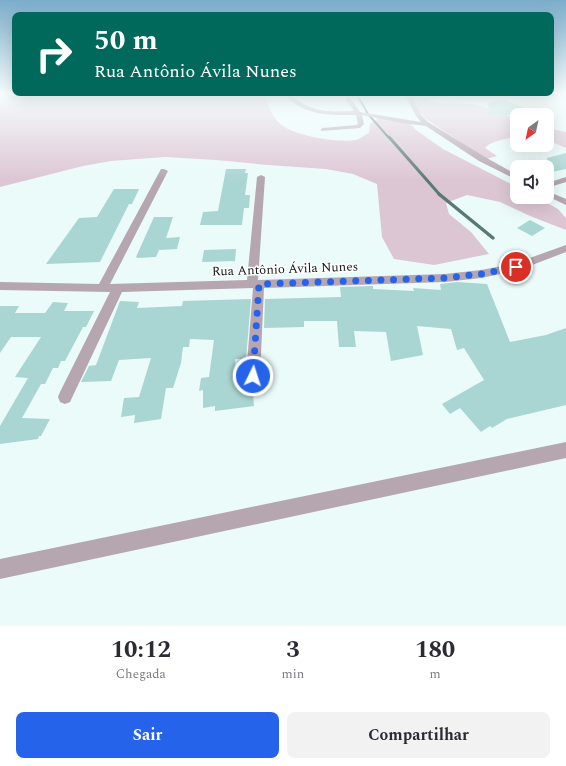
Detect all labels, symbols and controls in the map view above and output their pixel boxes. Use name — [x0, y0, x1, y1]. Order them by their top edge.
text: 50 m — [94, 19, 158, 62]
icon: right — [28, 28, 80, 80]
text: Rua Antônio Ávila Nunes — [94, 58, 297, 85]
north arrow — [510, 108, 554, 152]
map controls — [510, 108, 554, 204]
button: sound — [510, 160, 554, 204]
pin — [499, 250, 533, 284]
street label: Rua Antônio Ávila Nunes — [211, 256, 359, 282]
icon: arrive — [505, 256, 527, 278]
position arrow — [232, 355, 274, 397]
text: 10:12 — [111, 632, 171, 668]
text: 3 — [286, 632, 300, 668]
text: 180 — [415, 632, 455, 668]
text: Chegada — [116, 664, 166, 684]
text: min — [282, 664, 304, 684]
text: m — [430, 664, 441, 684]
button: Sair — [16, 712, 279, 758]
button: Compartilhar — [287, 712, 550, 758]

